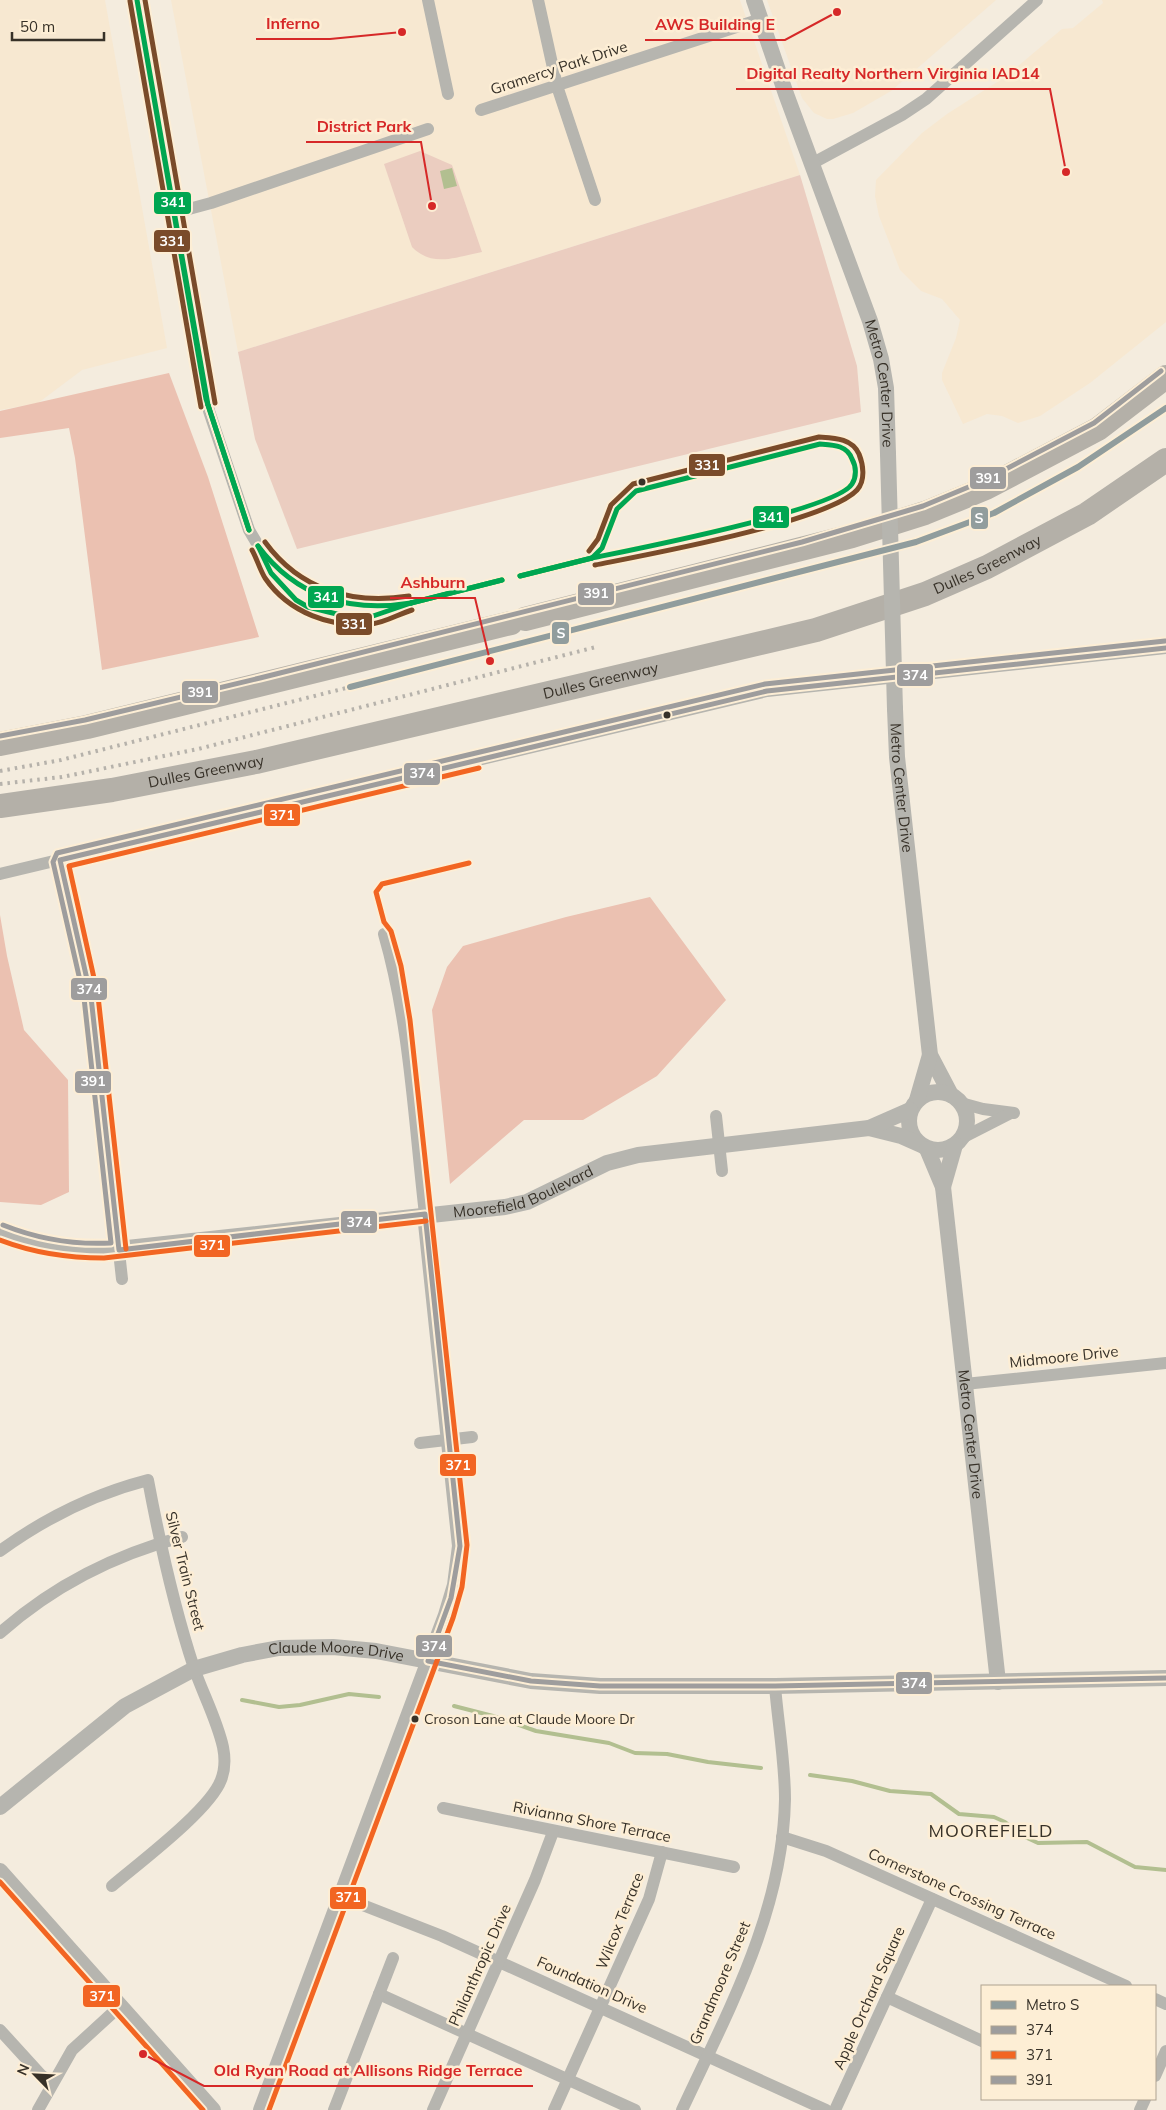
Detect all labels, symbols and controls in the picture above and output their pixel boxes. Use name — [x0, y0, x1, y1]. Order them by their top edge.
callout: Inferno — [256, 8, 330, 39]
callout: AWS Building E — [645, 9, 785, 40]
scale bar — [12, 10, 105, 42]
text: Inferno — [266, 13, 320, 33]
text: AWS Building E — [655, 14, 775, 34]
text: 50 m — [20, 17, 55, 36]
street label: Gramercy Park Drive — [488, 36, 630, 99]
callout: Digital Realty Northern Virginia IAD14 — [736, 58, 1050, 89]
text: Digital Realty Northern Virginia IAD14 — [746, 63, 1040, 83]
callout: District Park — [306, 111, 421, 142]
text: District Park — [317, 116, 413, 136]
line badge: 341 — [153, 191, 192, 215]
text: 341 — [160, 193, 186, 211]
line badge: 331 — [153, 229, 191, 253]
text: 331 — [159, 232, 185, 250]
street label: Metro Center Drive — [861, 317, 898, 448]
line badge: 331 — [688, 453, 726, 477]
text: 331 — [694, 456, 720, 474]
line badge: 391 — [969, 466, 1007, 490]
text: 391 — [975, 469, 1001, 487]
unlabelled marker — [637, 477, 647, 487]
line badge: 341 — [752, 505, 790, 529]
line badge: S — [970, 506, 989, 530]
text: 341 — [758, 508, 784, 526]
text: S — [974, 509, 984, 527]
street label: Dulles Greenway — [930, 530, 1045, 598]
callout: Ashburn — [390, 567, 475, 598]
text: Ashburn — [401, 572, 465, 592]
line badge: 391 — [577, 582, 615, 606]
text: 391 — [583, 584, 609, 602]
line badge: 341 — [307, 585, 345, 609]
text: 341 — [313, 588, 339, 606]
line badge: 331 — [335, 612, 373, 636]
text: 331 — [341, 615, 367, 633]
line badge: S — [551, 621, 570, 645]
text: S — [556, 624, 566, 642]
street label: Dulles Greenway — [541, 657, 660, 703]
line badge: 374 — [896, 663, 934, 687]
text: 374 — [902, 666, 928, 684]
line badge: 391 — [181, 680, 219, 704]
text: 391 — [187, 683, 213, 701]
unlabelled marker — [662, 710, 672, 720]
street label: Metro Center Drive — [887, 723, 917, 853]
street label: Dulles Greenway — [146, 750, 266, 792]
line badge: 374 — [403, 762, 441, 786]
text: 374 — [409, 764, 435, 782]
line badge: 371 — [263, 803, 301, 827]
text: 371 — [269, 806, 295, 824]
line badge: 374 — [70, 977, 108, 1001]
text: 374 — [76, 980, 102, 998]
line badge: 391 — [74, 1070, 112, 1094]
text: 391 — [80, 1072, 106, 1090]
street label: Moorefield Boulevard — [452, 1161, 596, 1222]
line badge: 374 — [340, 1210, 378, 1234]
text: 374 — [346, 1213, 372, 1231]
line badge: 371 — [193, 1234, 231, 1258]
text: 371 — [199, 1236, 225, 1254]
street label: Midmoore Drive — [1009, 1341, 1119, 1372]
street label: Metro Center Drive — [954, 1369, 988, 1500]
line badge: 371 — [439, 1453, 477, 1477]
text: 371 — [445, 1456, 471, 1474]
street label: Silver Train Street — [162, 1509, 209, 1632]
line badge: 374 — [415, 1634, 453, 1658]
street label: Claude Moore Drive — [266, 1637, 406, 1665]
text: 374 — [421, 1637, 447, 1655]
line badge: 374 — [895, 1671, 933, 1695]
text: 374 — [901, 1674, 927, 1692]
place label: Croson Lane at Claude Moore Dr — [424, 1710, 636, 1728]
marker: Croson Lane at Claude Moore Dr — [410, 1714, 420, 1724]
street label: Rivianna Shore Terrace — [512, 1797, 673, 1846]
district label: MOOREFIELD — [929, 1819, 1053, 1842]
street label: Cornerstone Crossing Terrace — [865, 1843, 1059, 1944]
street label: Wilcox Terrace — [591, 1870, 648, 1972]
line badge: 371 — [329, 1886, 367, 1910]
text: 371 — [335, 1888, 361, 1906]
street label: Philanthropic Drive — [444, 1901, 515, 2029]
street label: Grandmoore Street — [685, 1918, 754, 2047]
street label: Apple Orchard Square — [828, 1923, 909, 2072]
street label: Foundation Drive — [534, 1952, 650, 2017]
line badge: 371 — [82, 1984, 121, 2008]
legend — [981, 1985, 1156, 2100]
text: 371 — [89, 1987, 115, 2005]
text: Metro S — [1026, 1995, 1079, 2014]
text: 374 — [1026, 2020, 1053, 2039]
text: 371 — [1026, 2045, 1053, 2064]
north arrow — [10, 2050, 60, 2100]
callout: Old Ryan Road at Allisons Ridge Terrace — [204, 2055, 533, 2086]
text: Old Ryan Road at Allisons Ridge Terrace — [214, 2060, 523, 2080]
text: N — [13, 2061, 33, 2078]
text: 391 — [1026, 2070, 1053, 2089]

